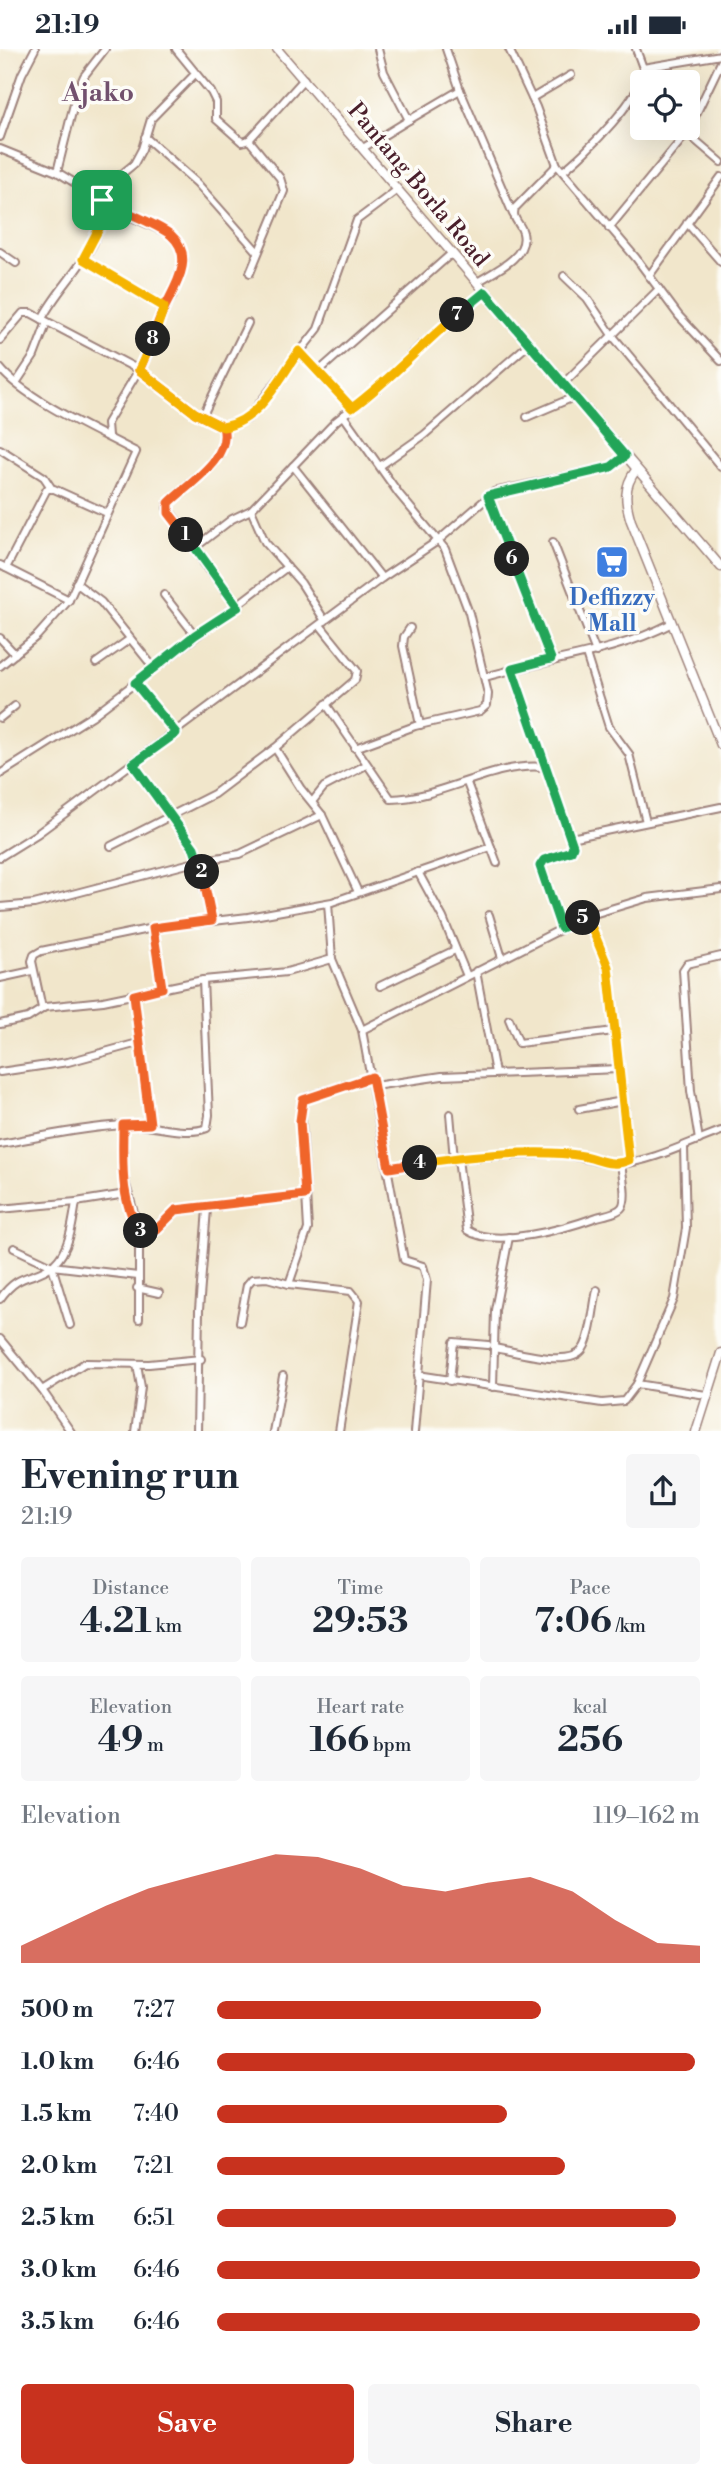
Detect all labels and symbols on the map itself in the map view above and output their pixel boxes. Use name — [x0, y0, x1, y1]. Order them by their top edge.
district label: Ajako — [61, 77, 134, 109]
street label: Pantang Borla Road — [341, 97, 495, 272]
pin — [72, 170, 132, 230]
pin: 7 — [440, 297, 475, 333]
pin: 8 — [136, 321, 170, 357]
pin: 1 — [168, 517, 204, 553]
pin: 6 — [494, 541, 530, 577]
supermarket icon: Deffizzy Mall — [593, 543, 631, 581]
place label: Deffizzy Mall — [569, 584, 655, 638]
pin: 2 — [184, 855, 220, 889]
pin: 5 — [566, 901, 600, 935]
pin: 4 — [402, 1145, 438, 1181]
pin: 3 — [124, 1213, 158, 1249]

